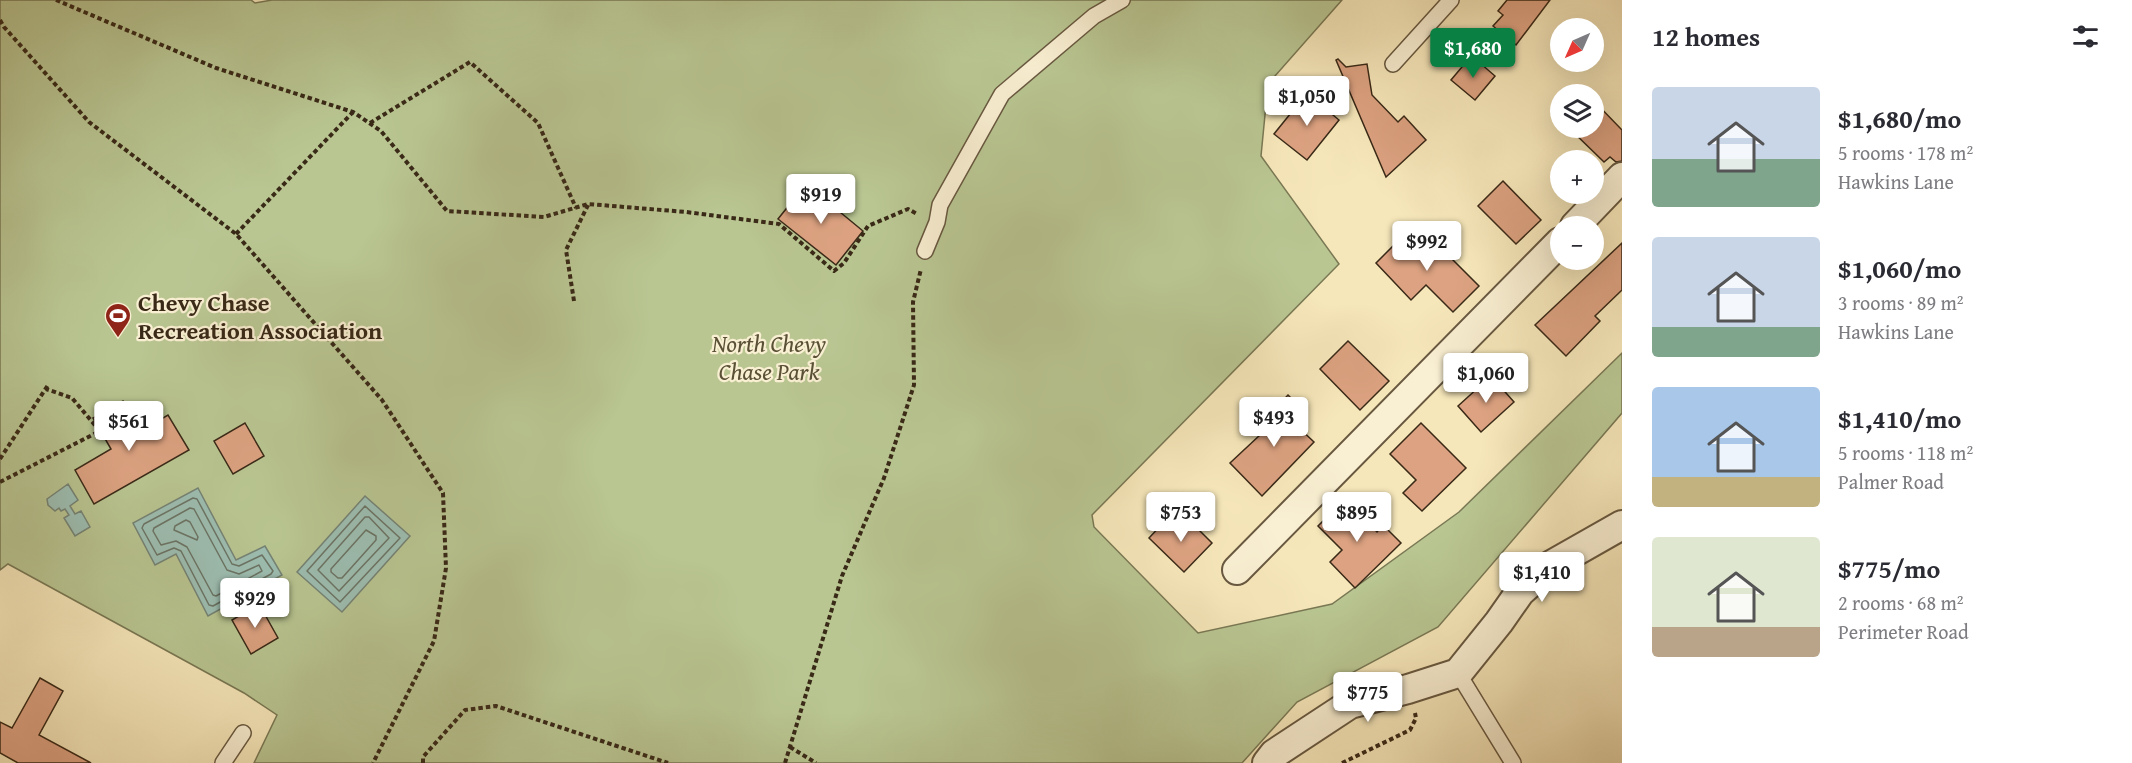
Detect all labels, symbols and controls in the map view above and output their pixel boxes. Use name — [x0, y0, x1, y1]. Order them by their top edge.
text: 12 homes — [1652, 17, 1760, 56]
north arrow — [1550, 18, 1604, 72]
map controls — [1550, 18, 1604, 270]
icon: filters — [2069, 20, 2102, 53]
pin: $1,680 — [1424, 28, 1522, 79]
text: $1,680 — [1444, 33, 1502, 62]
pin: $1,050 — [1258, 76, 1356, 127]
text: $1,050 — [1278, 81, 1336, 110]
button: layers — [1550, 84, 1604, 138]
text: $1,680/mo — [1838, 99, 1961, 138]
icon: home — [1700, 111, 1772, 183]
text: 5 rooms · 178 m² — [1838, 138, 1973, 167]
button: + — [1550, 150, 1604, 204]
text: Hawkins Lane — [1838, 167, 1954, 196]
pin: $919 — [785, 174, 857, 225]
text: $919 — [800, 179, 842, 208]
button: − — [1550, 216, 1604, 270]
pin: $992 — [1391, 221, 1463, 272]
text: $992 — [1406, 226, 1448, 255]
text: $1,060/mo — [1838, 249, 1961, 288]
icon: home — [1700, 261, 1772, 333]
place label: Chevy Chase Recreation Association — [138, 285, 382, 348]
text: 3 rooms · 89 m² — [1838, 288, 1964, 317]
sports icon: Chevy Chase Recreation Association — [103, 301, 133, 339]
text: Hawkins Lane — [1838, 317, 1954, 346]
park label: North Chevy Chase Park — [711, 326, 826, 389]
pin: $1,060 — [1437, 353, 1535, 404]
text: $1,060 — [1457, 358, 1515, 387]
pin: $493 — [1238, 397, 1310, 448]
text: $1,410/mo — [1838, 399, 1961, 438]
pin: $561 — [93, 401, 165, 452]
text: $493 — [1253, 402, 1295, 431]
text: $561 — [108, 406, 150, 435]
icon: home — [1700, 411, 1772, 483]
text: 5 rooms · 118 m² — [1838, 438, 1973, 467]
text: Palmer Road — [1838, 467, 1944, 496]
pin: $753 — [1145, 492, 1217, 543]
pin: $895 — [1321, 492, 1393, 543]
text: $753 — [1160, 497, 1202, 526]
text: $895 — [1336, 497, 1378, 526]
text: $775/mo — [1838, 549, 1940, 588]
pin: $1,410 — [1493, 552, 1591, 603]
text: $1,410 — [1513, 557, 1571, 586]
icon: home — [1700, 561, 1772, 633]
pin: $929 — [219, 578, 291, 629]
text: $929 — [234, 583, 276, 612]
text: 2 rooms · 68 m² — [1838, 588, 1964, 617]
text: Perimeter Road — [1838, 617, 1969, 646]
pin: $775 — [1332, 672, 1404, 723]
text: $775 — [1347, 677, 1389, 706]

